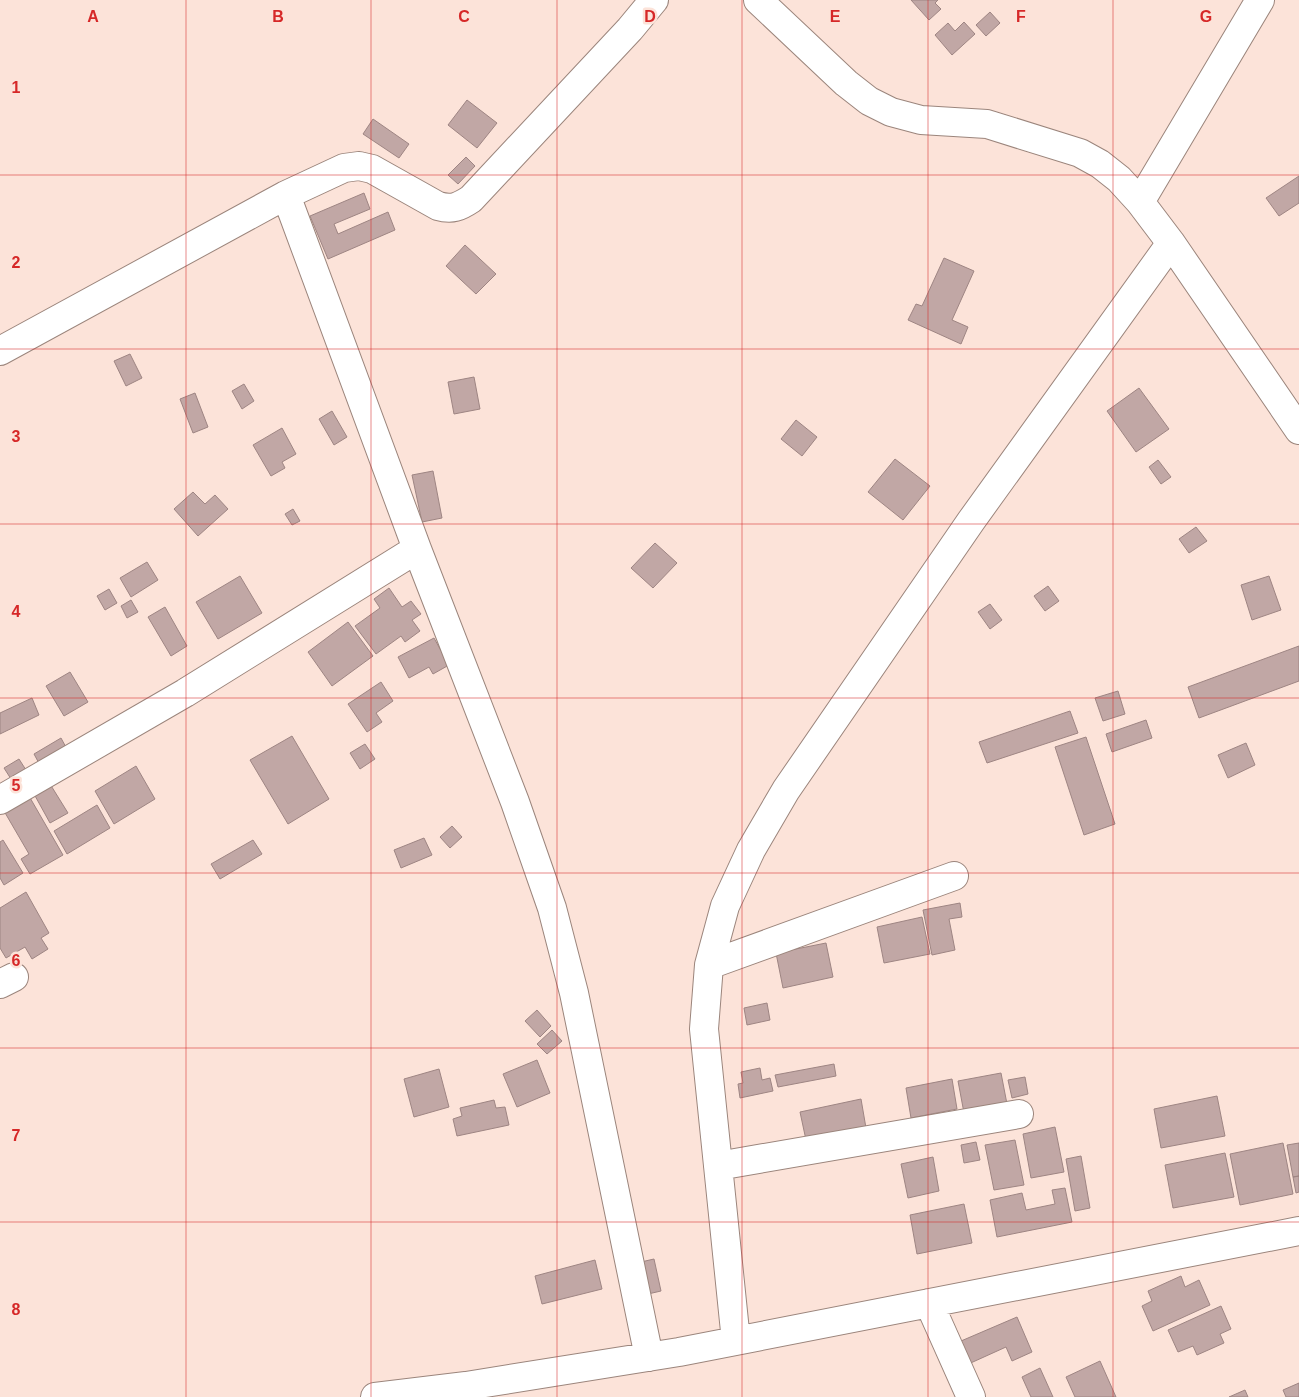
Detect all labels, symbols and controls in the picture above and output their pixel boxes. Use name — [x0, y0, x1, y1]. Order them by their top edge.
text: A — [87, 8, 99, 25]
text: B — [272, 8, 284, 25]
text: C — [458, 8, 470, 25]
text: D — [644, 8, 656, 25]
text: E — [830, 8, 841, 25]
text: F — [1016, 8, 1026, 25]
text: G — [1200, 8, 1212, 25]
text: 1 — [12, 79, 21, 96]
text: 2 — [12, 254, 21, 271]
text: 3 — [12, 428, 21, 445]
text: 4 — [12, 603, 21, 620]
text: 5 — [12, 777, 21, 794]
text: 6 — [12, 952, 21, 969]
text: 7 — [12, 1127, 21, 1144]
text: 8 — [12, 1301, 21, 1318]

